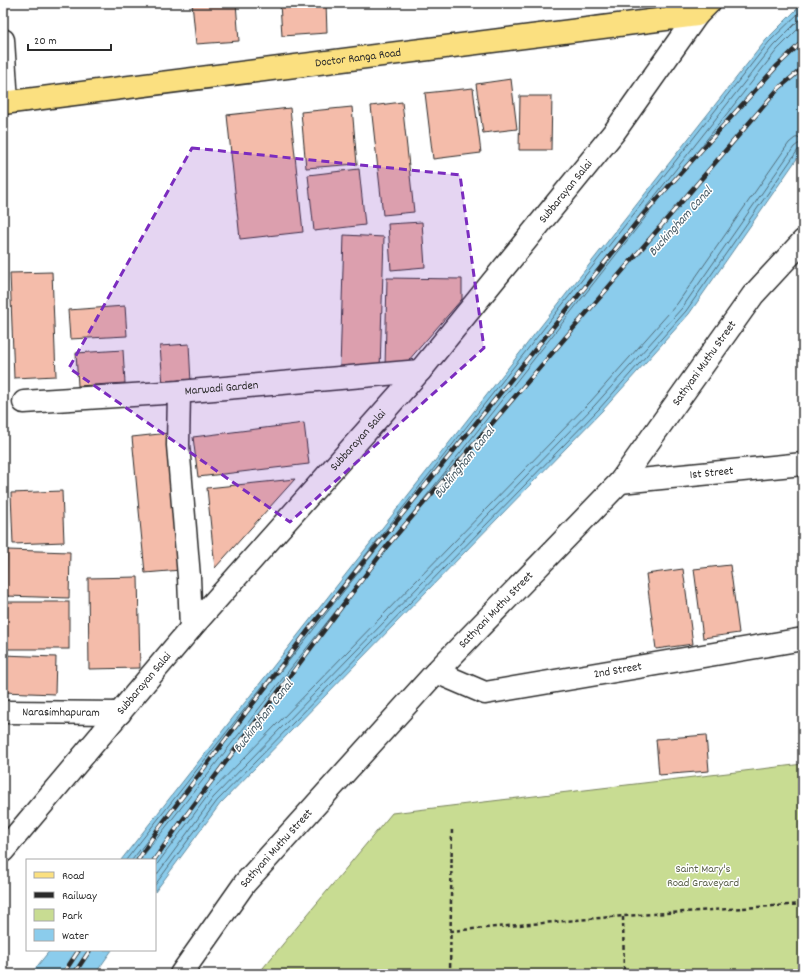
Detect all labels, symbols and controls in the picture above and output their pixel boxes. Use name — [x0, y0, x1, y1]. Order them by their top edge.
scale bar — [28, 26, 111, 52]
text: 20 m — [34, 33, 57, 50]
street label: Doctor Ranga Road — [314, 44, 402, 72]
street label: Subbarayan Salai — [535, 156, 597, 227]
water label: Buckingham Canal — [644, 182, 718, 261]
street label: Sathyani Muthu Street — [668, 317, 741, 409]
street label: Marwadi Garden — [184, 377, 259, 400]
street label: Subbarayan Salai — [326, 406, 390, 475]
water label: Buckingham Canal — [430, 422, 501, 503]
street label: 1st Street — [689, 462, 735, 484]
street label: Sathyani Muthu Street — [455, 567, 538, 652]
street label: Subbarayan Salai — [113, 649, 175, 719]
street label: 2nd Street — [593, 658, 644, 683]
water label: Buckingham Canal — [229, 676, 299, 758]
street label: Narasimhapuram — [22, 704, 100, 721]
street label: Sathyani Muthu Street — [236, 805, 317, 891]
legend — [26, 859, 156, 951]
park label: Saint Mary's Road Graveyard — [667, 861, 739, 892]
text: Road — [62, 868, 84, 885]
text: Railway — [62, 888, 98, 905]
text: Park — [62, 908, 83, 925]
text: Water — [62, 928, 89, 945]

